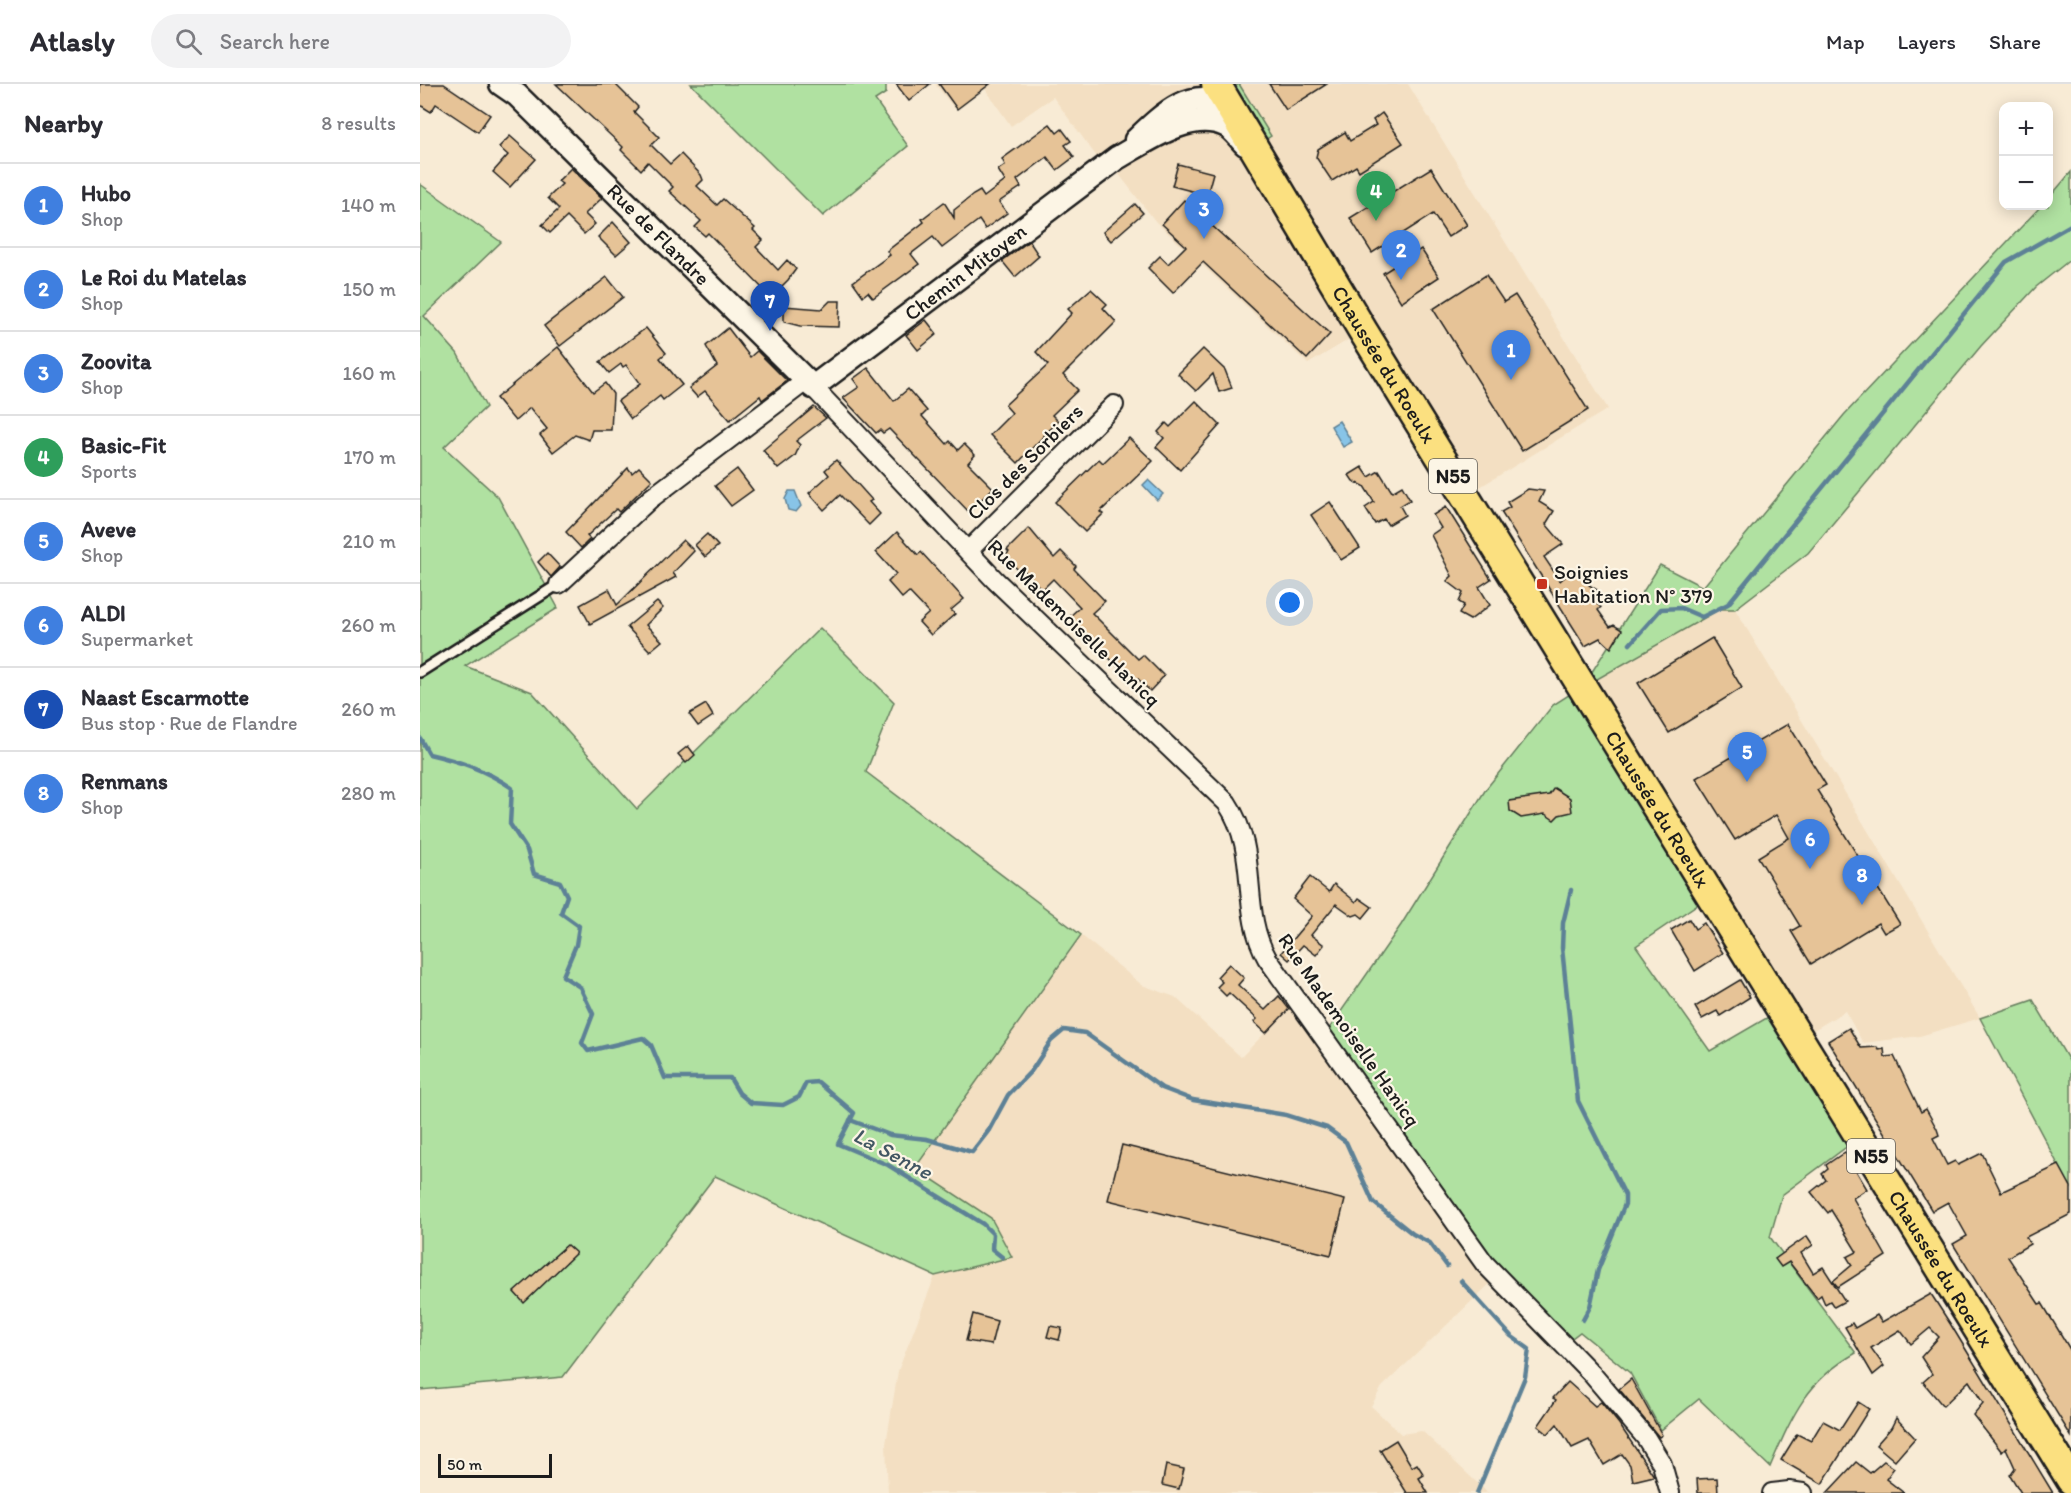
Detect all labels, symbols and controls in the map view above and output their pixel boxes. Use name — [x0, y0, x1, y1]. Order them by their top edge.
search box — [151, 14, 571, 68]
text: Atlasly — [30, 24, 115, 58]
icon: search — [172, 25, 205, 58]
text: Search here — [220, 28, 330, 55]
text: Map — [1826, 29, 1865, 54]
text: Layers — [1898, 29, 1956, 54]
text: Share — [1989, 29, 2041, 54]
map controls — [1999, 102, 2053, 210]
button: + — [1999, 102, 2053, 156]
text: Nearby — [24, 107, 103, 139]
text: 8 results — [321, 111, 396, 135]
button: − — [1999, 156, 2053, 210]
pin: 4 — [1356, 172, 1396, 221]
street label: Rue de Flandre — [602, 178, 715, 290]
text: Hubo — [81, 180, 131, 207]
pin: 3 — [1184, 190, 1224, 239]
text: 1 — [39, 193, 48, 217]
text: 140 m — [341, 193, 396, 217]
text: Shop — [81, 207, 123, 231]
street label: Chemin Mitoyen — [899, 218, 1031, 326]
pin: 2 — [1382, 230, 1420, 280]
text: Le Roi du Matelas — [81, 264, 247, 291]
text: 2 — [38, 277, 49, 301]
text: 150 m — [343, 277, 396, 301]
street label: Chaussée du Roeulx — [1327, 281, 1442, 448]
pin: 7 — [750, 282, 790, 331]
text: Shop — [81, 291, 123, 315]
pin: 1 — [1492, 330, 1530, 380]
text: Zoovita — [81, 348, 151, 375]
text: 3 — [38, 361, 49, 385]
text: 160 m — [343, 361, 396, 385]
text: Shop — [81, 375, 123, 399]
street label: Clos des Sorbiers — [961, 398, 1088, 525]
text: Basic-Fit — [81, 432, 166, 459]
text: 4 — [37, 445, 50, 469]
text: 170 m — [343, 445, 396, 469]
text: Sports — [81, 459, 137, 483]
road number: N55 — [1429, 459, 1477, 493]
text: Aveve — [81, 516, 136, 543]
text: 5 — [38, 529, 49, 553]
text: 210 m — [343, 529, 396, 553]
street label: Rue Mademoiselle Hanicq — [983, 534, 1166, 712]
text: Shop — [81, 543, 123, 567]
place label: Soignies Habitation N° 379 — [1554, 559, 1713, 608]
marker: Soignies Habitation N° 379 — [1535, 577, 1549, 591]
your location — [1275, 588, 1304, 617]
text: ALDI — [81, 600, 126, 627]
text: 6 — [38, 613, 49, 637]
text: 260 m — [341, 613, 396, 637]
text: Supermarket — [81, 627, 193, 651]
text: Naast Escarmotte — [81, 684, 249, 711]
text: 7 — [39, 697, 48, 721]
text: 260 m — [341, 697, 396, 721]
text: Bus stop · Rue de Flandre — [81, 711, 297, 735]
street label: Chaussée du Roeulx — [1600, 726, 1716, 892]
pin: 5 — [1728, 732, 1766, 782]
text: Renmans — [81, 768, 168, 795]
text: 8 — [38, 781, 49, 805]
text: 280 m — [341, 781, 396, 805]
text: Shop — [81, 795, 123, 819]
pin: 6 — [1790, 820, 1830, 869]
pin: 8 — [1842, 856, 1882, 905]
street label: Rue Mademoiselle Hanicq — [1273, 928, 1426, 1131]
water label: La Senne — [849, 1122, 938, 1186]
road number: N55 — [1847, 1139, 1895, 1173]
street label: Chaussée du Roeulx — [1883, 1185, 1999, 1352]
scale bar — [438, 1451, 552, 1478]
text: 50 m — [447, 1455, 482, 1474]

